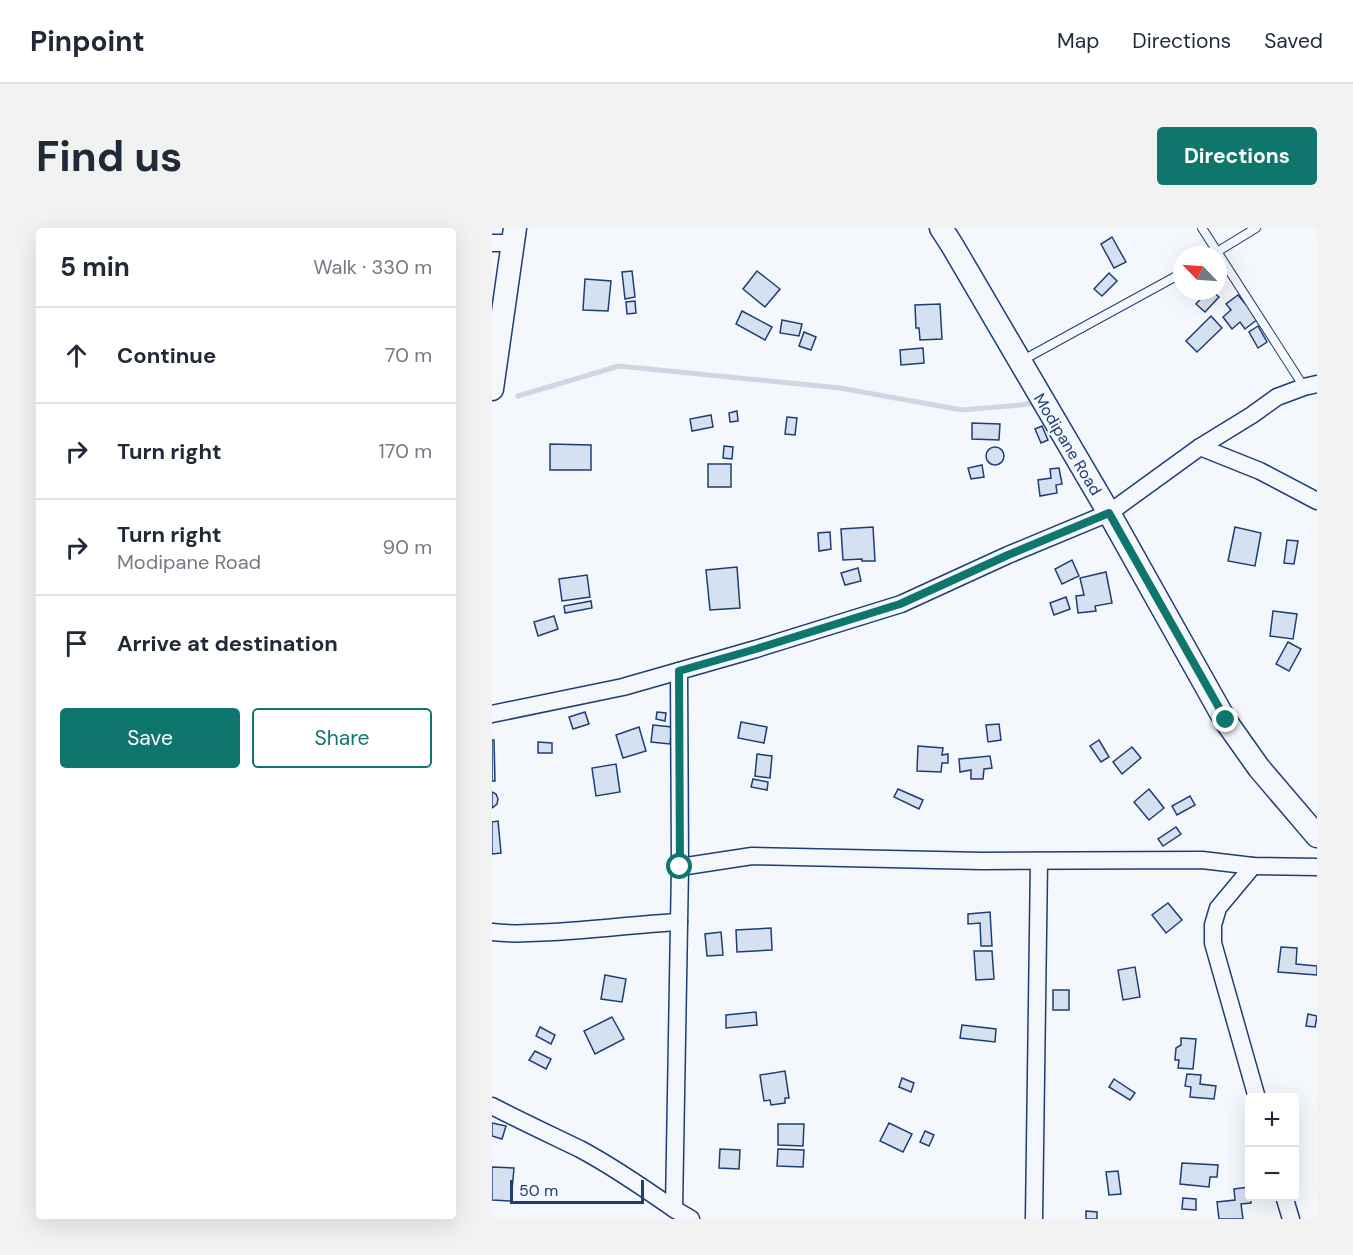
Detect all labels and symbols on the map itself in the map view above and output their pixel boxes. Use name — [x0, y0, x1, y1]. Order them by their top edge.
north arrow — [1173, 246, 1227, 300]
street label: Modipane Road — [1029, 389, 1106, 499]
route end — [1212, 706, 1238, 732]
route start — [666, 853, 692, 879]
scale bar — [510, 1177, 644, 1204]

